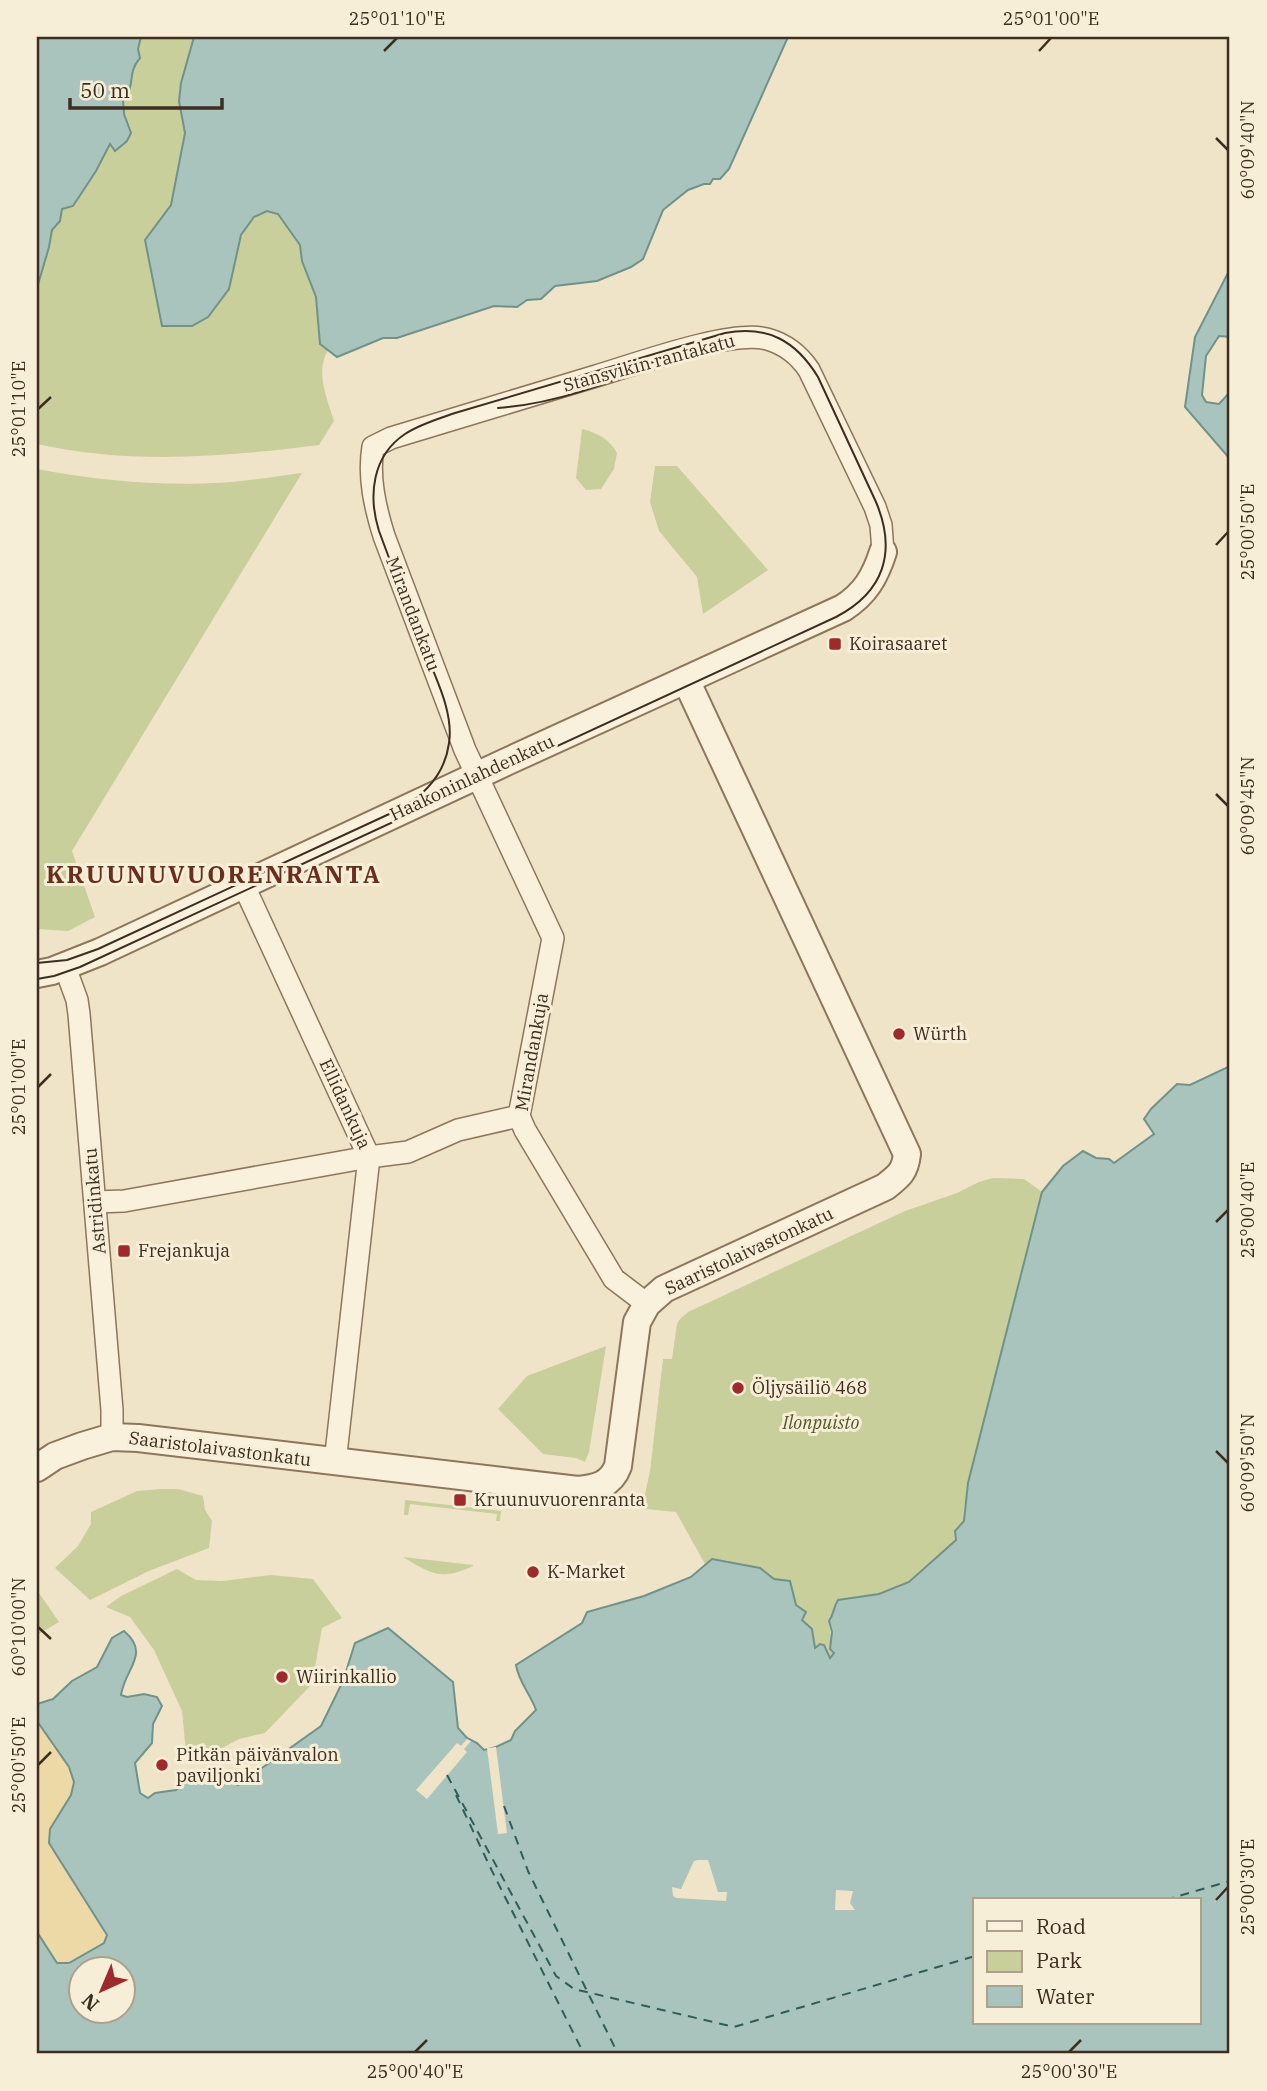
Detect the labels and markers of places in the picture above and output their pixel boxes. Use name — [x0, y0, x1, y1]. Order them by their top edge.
place label: Koirasaaret — [849, 632, 947, 655]
marker: Koirasaaret — [827, 636, 843, 652]
place label: Würth — [913, 1022, 967, 1045]
marker: Würth — [891, 1026, 907, 1042]
place label: Frejankuja — [138, 1239, 230, 1262]
marker: Frejankuja — [116, 1243, 132, 1259]
place label: Öljysäiliö 468 — [752, 1376, 867, 1399]
marker: Öljysäiliö 468 — [730, 1380, 746, 1396]
place label: Kruunuvuorenranta — [474, 1488, 645, 1511]
marker: Kruunuvuorenranta — [452, 1492, 468, 1508]
place label: K-Market — [547, 1560, 625, 1583]
marker: K-Market — [525, 1564, 541, 1580]
place label: Wiirinkallio — [296, 1665, 397, 1688]
marker: Wiirinkallio — [274, 1669, 290, 1685]
place label: Pitkän päivänvalon paviljonki — [176, 1743, 339, 1787]
marker: Pitkän päivänvalon paviljonki — [154, 1757, 170, 1773]

